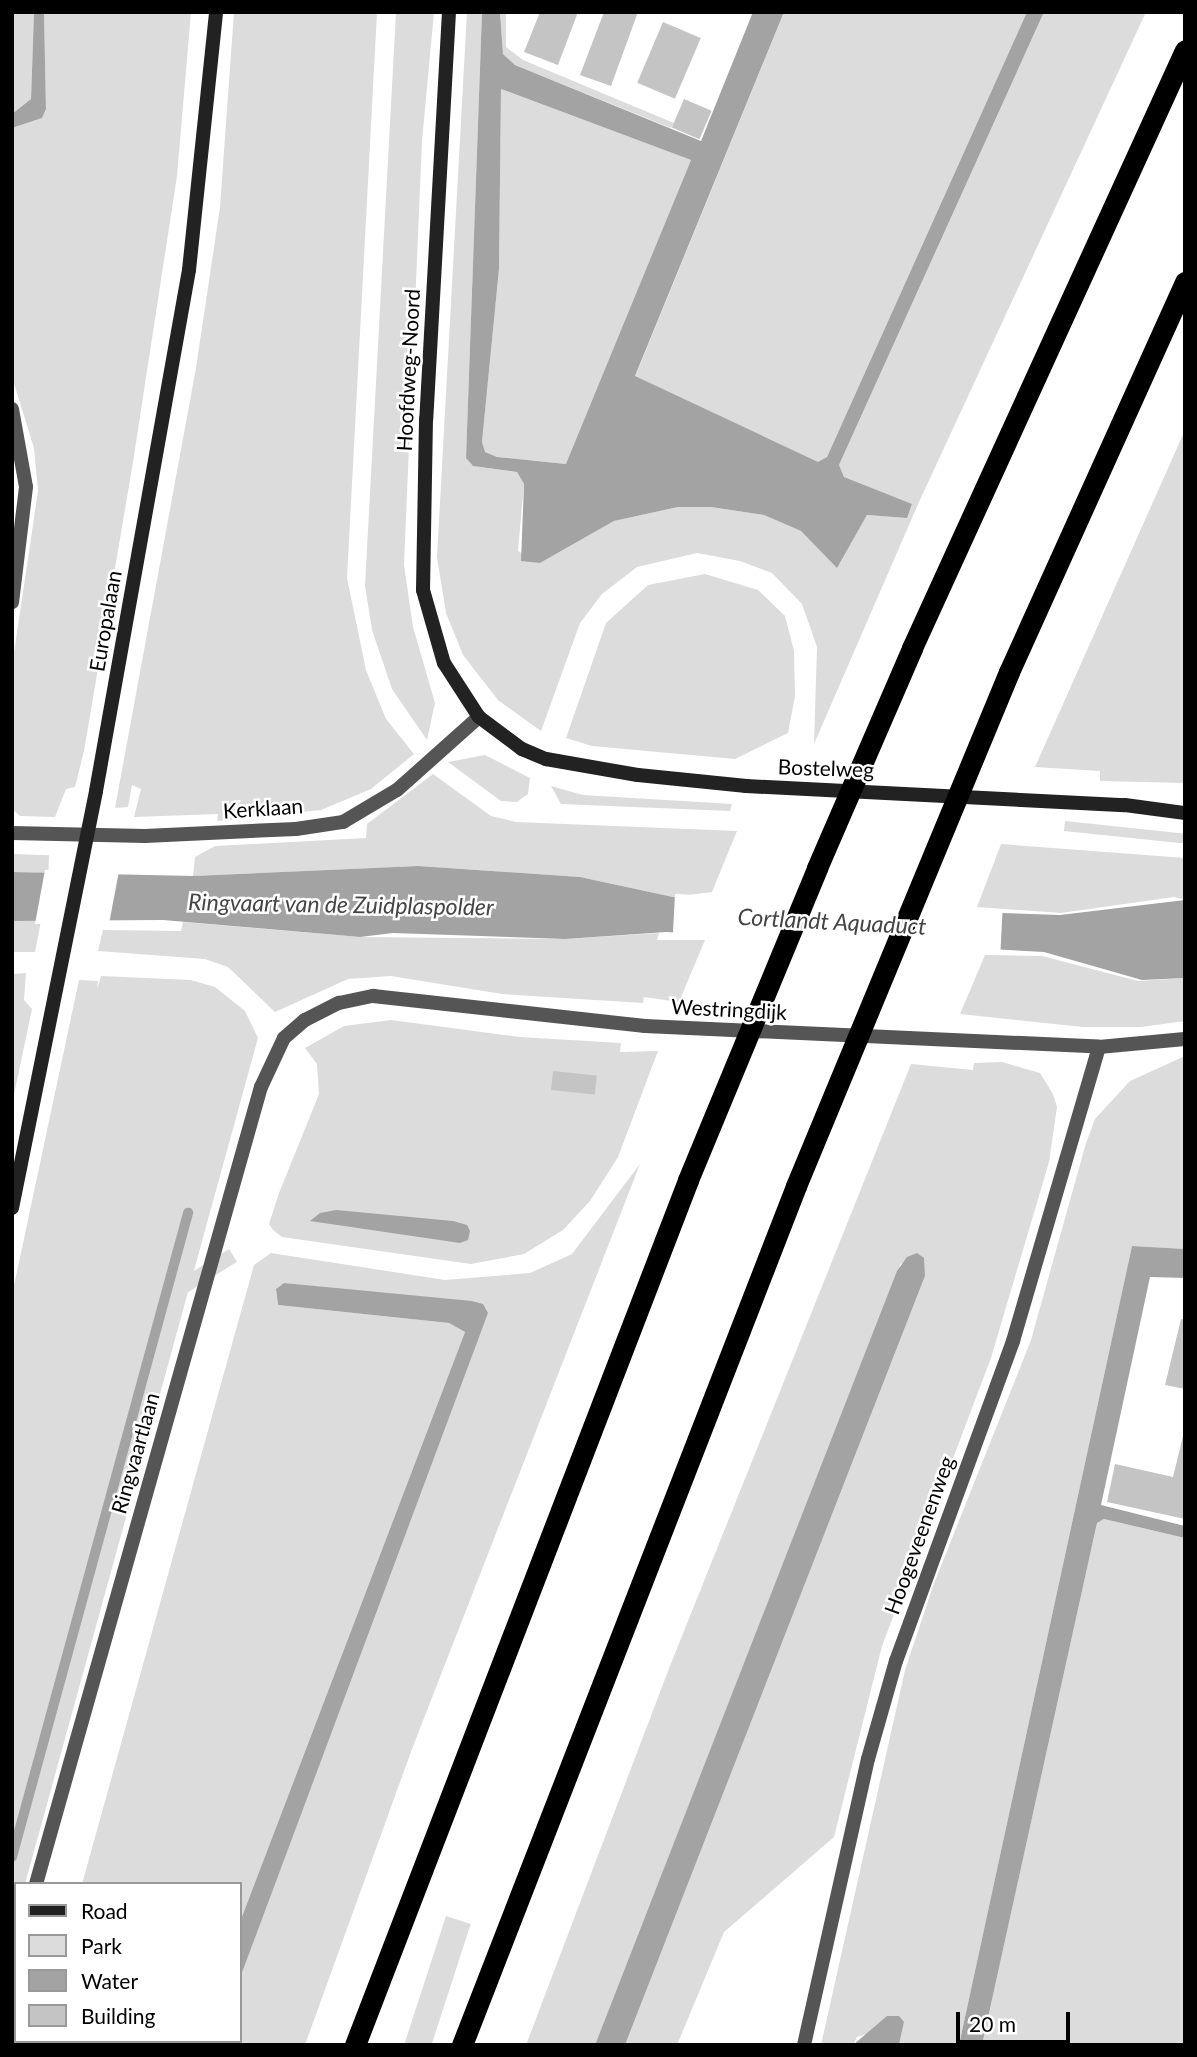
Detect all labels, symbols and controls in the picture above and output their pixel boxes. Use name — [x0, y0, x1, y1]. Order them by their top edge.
street label: Hoofdweg-Noord — [391, 288, 425, 452]
street label: Europalaan — [84, 568, 126, 674]
street label: Bostelweg — [777, 754, 875, 782]
street label: Kerklaan — [222, 793, 304, 823]
water label: Ringvaart van de Zuidplaspolder — [188, 888, 494, 920]
water label: Cortlandt Aquaduct — [737, 902, 927, 940]
street label: Westringdijk — [670, 993, 788, 1025]
street label: Ringvaartlaan — [106, 1390, 164, 1516]
street label: Hoogeveenenweg — [879, 1452, 959, 1618]
legend — [14, 1882, 242, 2043]
text: Road — [81, 1898, 128, 1923]
text: Park — [81, 1933, 122, 1958]
text: Water — [81, 1968, 138, 1993]
scale bar — [959, 1997, 1073, 2041]
text: Building — [81, 2003, 156, 2028]
text: 20 m — [969, 2011, 1016, 2036]

